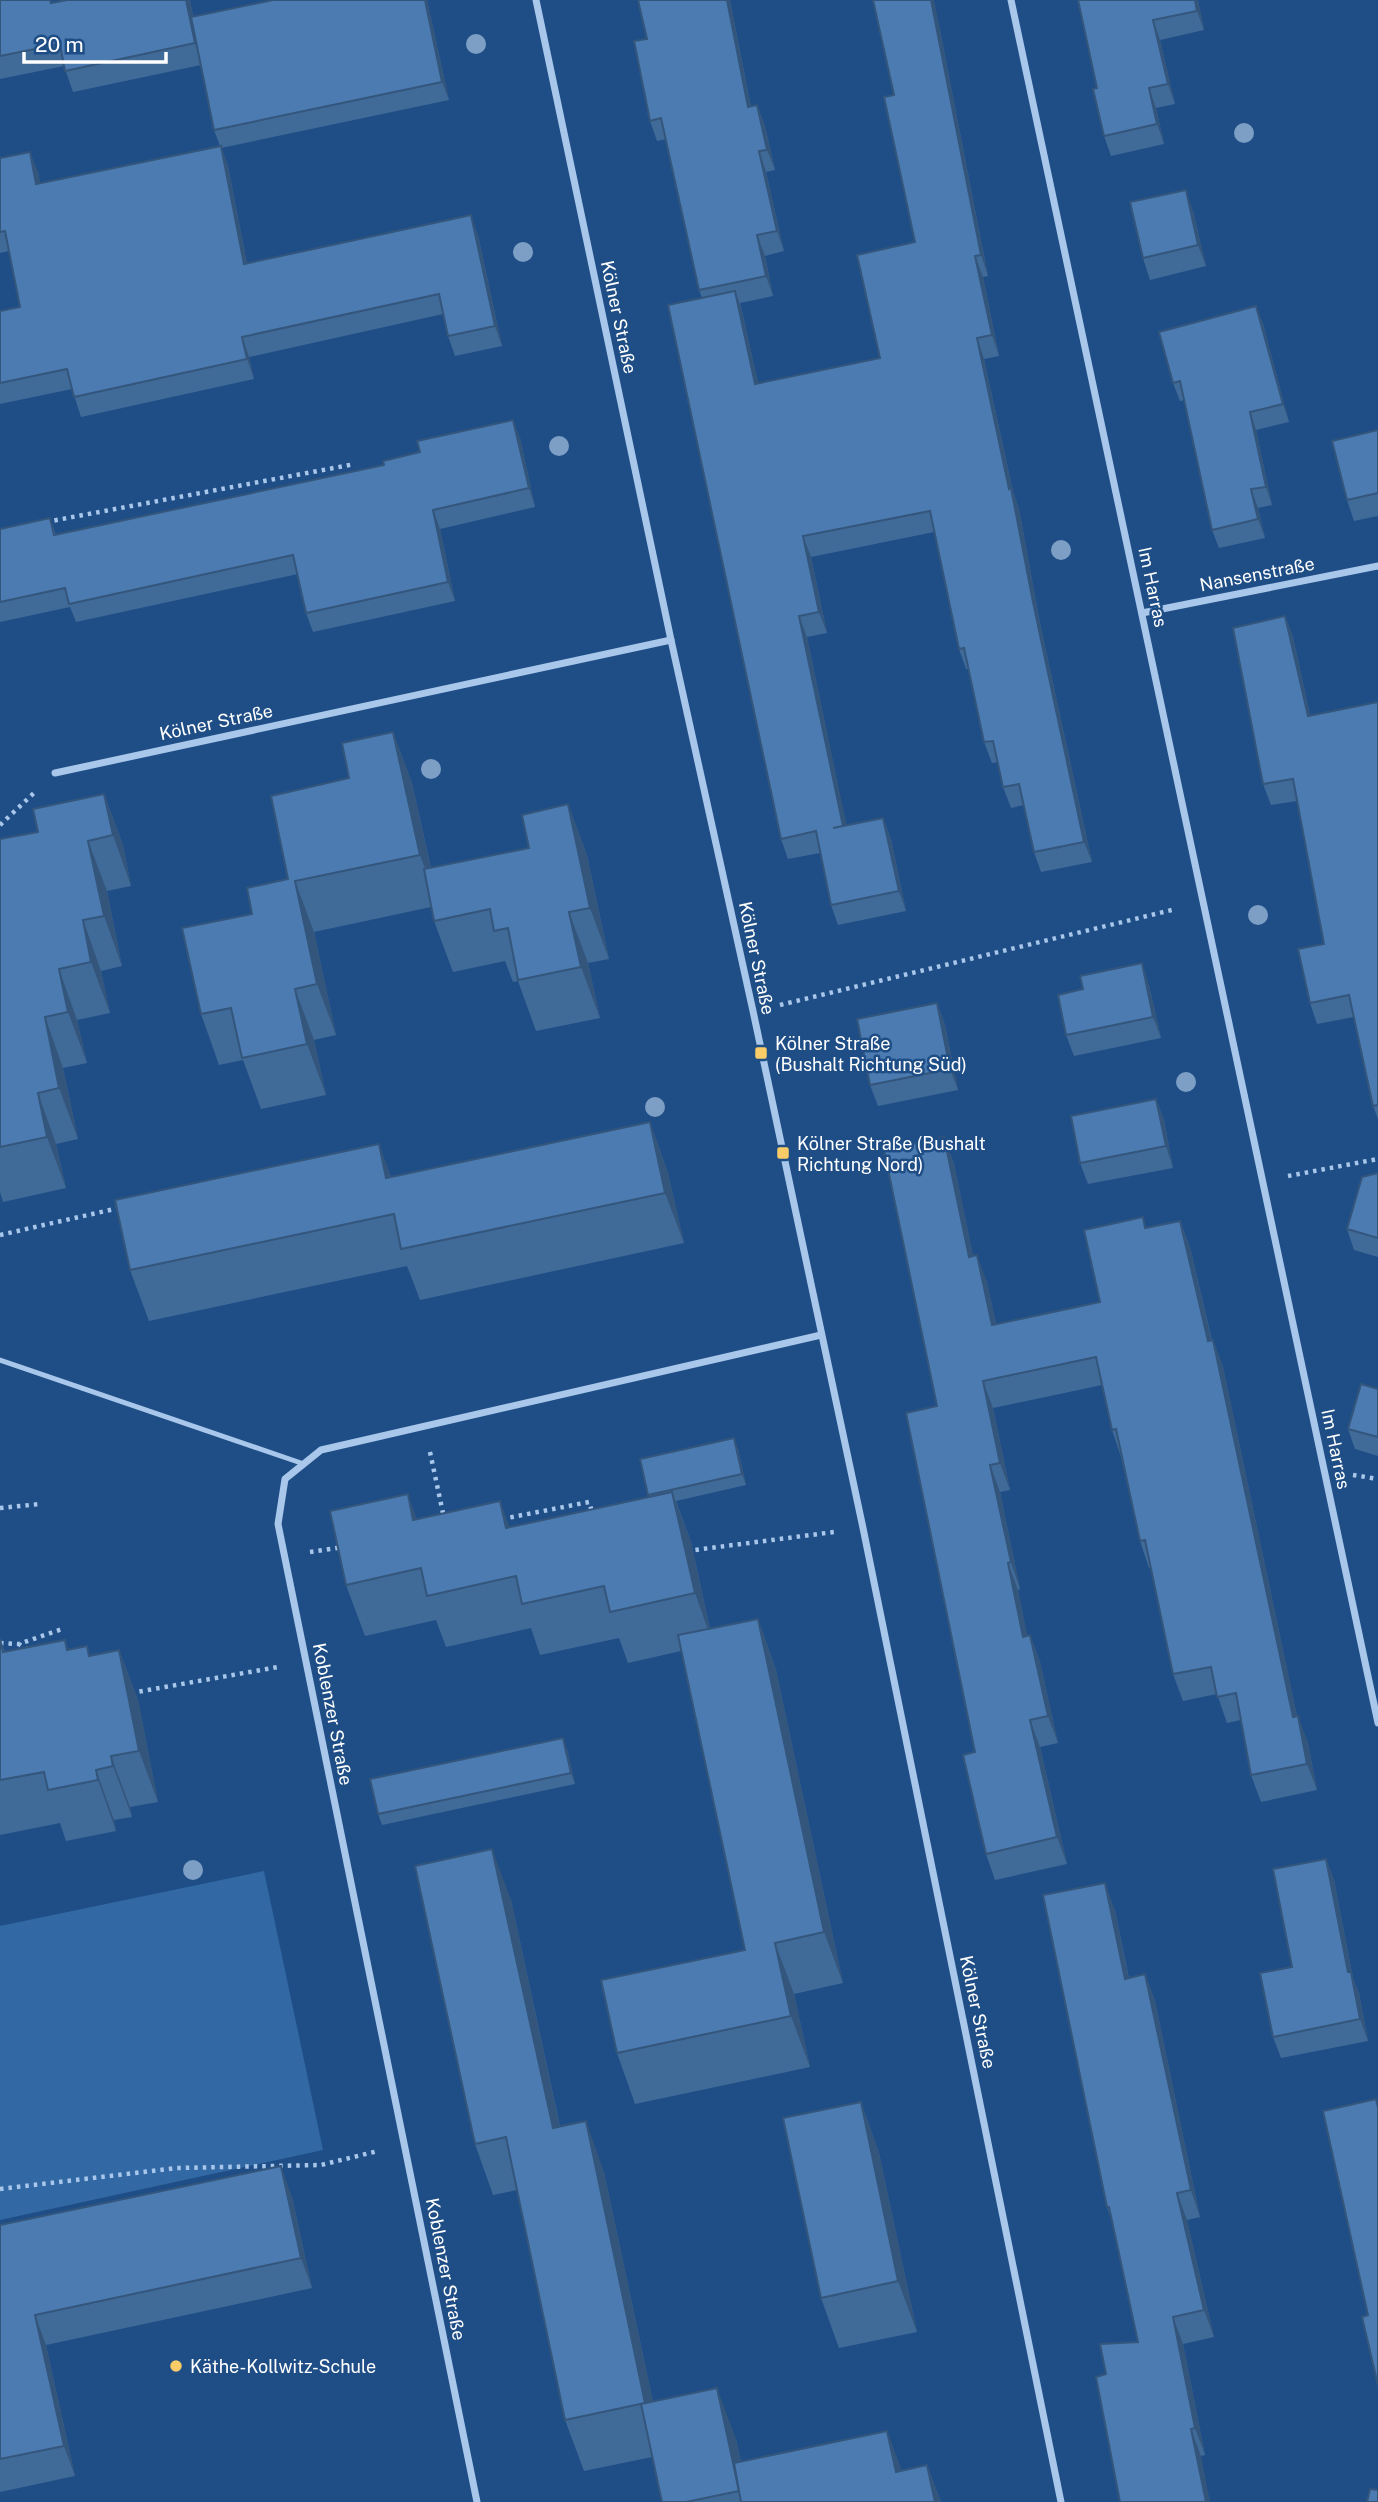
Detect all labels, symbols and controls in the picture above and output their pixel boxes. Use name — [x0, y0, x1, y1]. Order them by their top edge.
scale bar — [24, 21, 166, 65]
text: 20 m — [35, 32, 84, 57]
street label: Kölner Straße — [597, 258, 641, 376]
street label: Im Harras — [1134, 545, 1172, 629]
street label: Nansenstraße — [1198, 553, 1316, 595]
street label: Kölner Straße — [157, 700, 275, 744]
street label: Kölner Straße — [735, 899, 779, 1017]
place label: Kölner Straße (Bushalt Richtung Süd) — [775, 1033, 967, 1075]
marker: Kölner Straße (Bushalt Richtung Süd) — [753, 1045, 769, 1061]
place label: Kölner Straße (Bushalt Richtung Nord) — [797, 1133, 986, 1175]
marker: Kölner Straße (Bushalt Richtung Nord) — [775, 1145, 791, 1161]
street label: Im Harras — [1317, 1407, 1355, 1491]
street label: Koblenzer Straße — [309, 1641, 357, 1787]
street label: Kölner Straße — [956, 1953, 1000, 2071]
street label: Koblenzer Straße — [422, 2196, 470, 2342]
place label: Käthe-Kollwitz-Schule — [190, 2356, 376, 2377]
marker: Käthe-Kollwitz-Schule — [168, 2358, 184, 2374]

